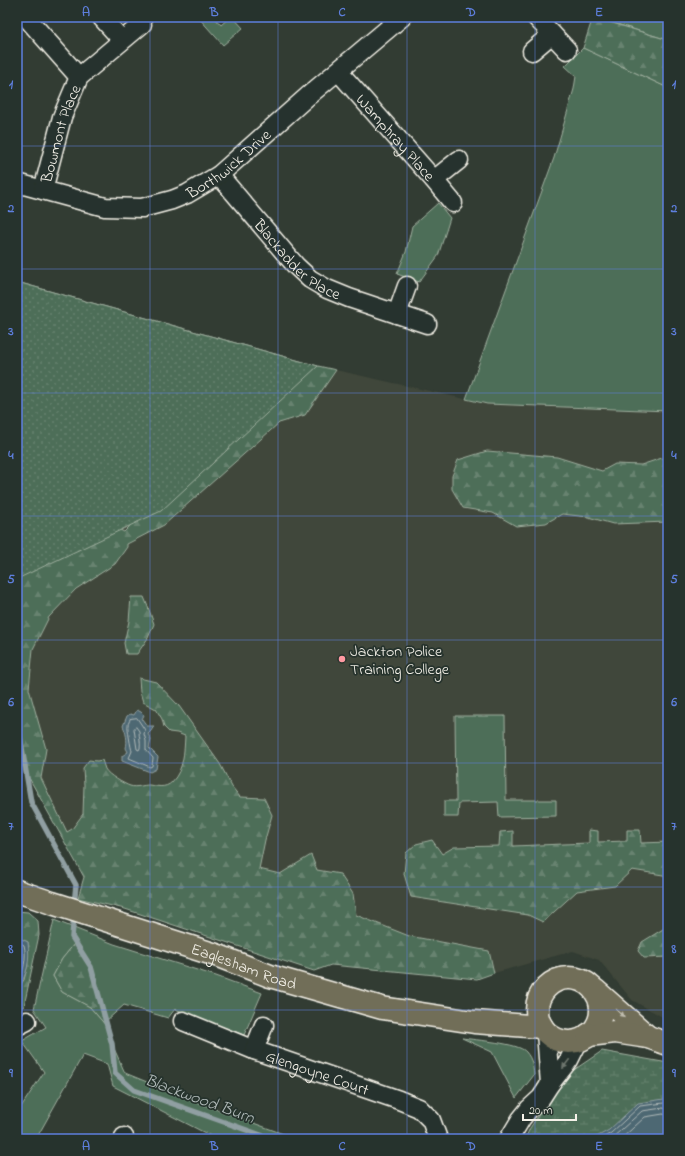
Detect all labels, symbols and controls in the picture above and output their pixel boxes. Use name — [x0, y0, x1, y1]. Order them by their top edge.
text: A — [82, 3, 90, 22]
text: B — [209, 3, 219, 22]
text: C — [338, 3, 346, 22]
text: D — [465, 3, 476, 22]
text: E — [595, 3, 603, 22]
text: 1 — [9, 75, 14, 94]
text: 1 — [672, 75, 677, 94]
street label: Bowmont Place — [35, 81, 89, 187]
street label: Wamphray Place — [349, 89, 440, 188]
street label: Borthwick Drive — [182, 124, 278, 206]
text: 2 — [7, 199, 15, 218]
text: 2 — [670, 199, 678, 218]
street label: Blackadder Place — [246, 214, 344, 308]
text: 3 — [7, 322, 14, 341]
text: 3 — [670, 322, 677, 341]
text: 4 — [7, 446, 14, 465]
text: 4 — [670, 446, 677, 465]
text: 5 — [7, 570, 15, 589]
text: 5 — [670, 570, 678, 589]
place label: Jackton Police Training College — [350, 640, 450, 682]
marker: Jackton Police Training College — [337, 654, 347, 664]
text: 6 — [7, 693, 14, 712]
text: 6 — [670, 693, 677, 712]
text: 7 — [8, 817, 14, 836]
text: 7 — [671, 817, 677, 836]
street label: Eaglesham Road — [188, 938, 299, 997]
text: 8 — [8, 940, 14, 959]
text: 8 — [671, 940, 677, 959]
one-way arrow — [615, 1009, 625, 1018]
street label: Glengoyne Court — [262, 1045, 372, 1103]
one-way arrow — [562, 1058, 570, 1069]
text: 9 — [8, 1064, 14, 1083]
text: 9 — [671, 1064, 677, 1083]
water label: Blackwood Burn — [141, 1068, 258, 1131]
scale bar — [523, 1096, 576, 1122]
text: 20 m — [529, 1102, 552, 1120]
text: A — [82, 1137, 90, 1156]
text: B — [209, 1137, 219, 1156]
text: C — [338, 1137, 346, 1156]
text: D — [465, 1137, 476, 1156]
text: E — [595, 1137, 603, 1156]

